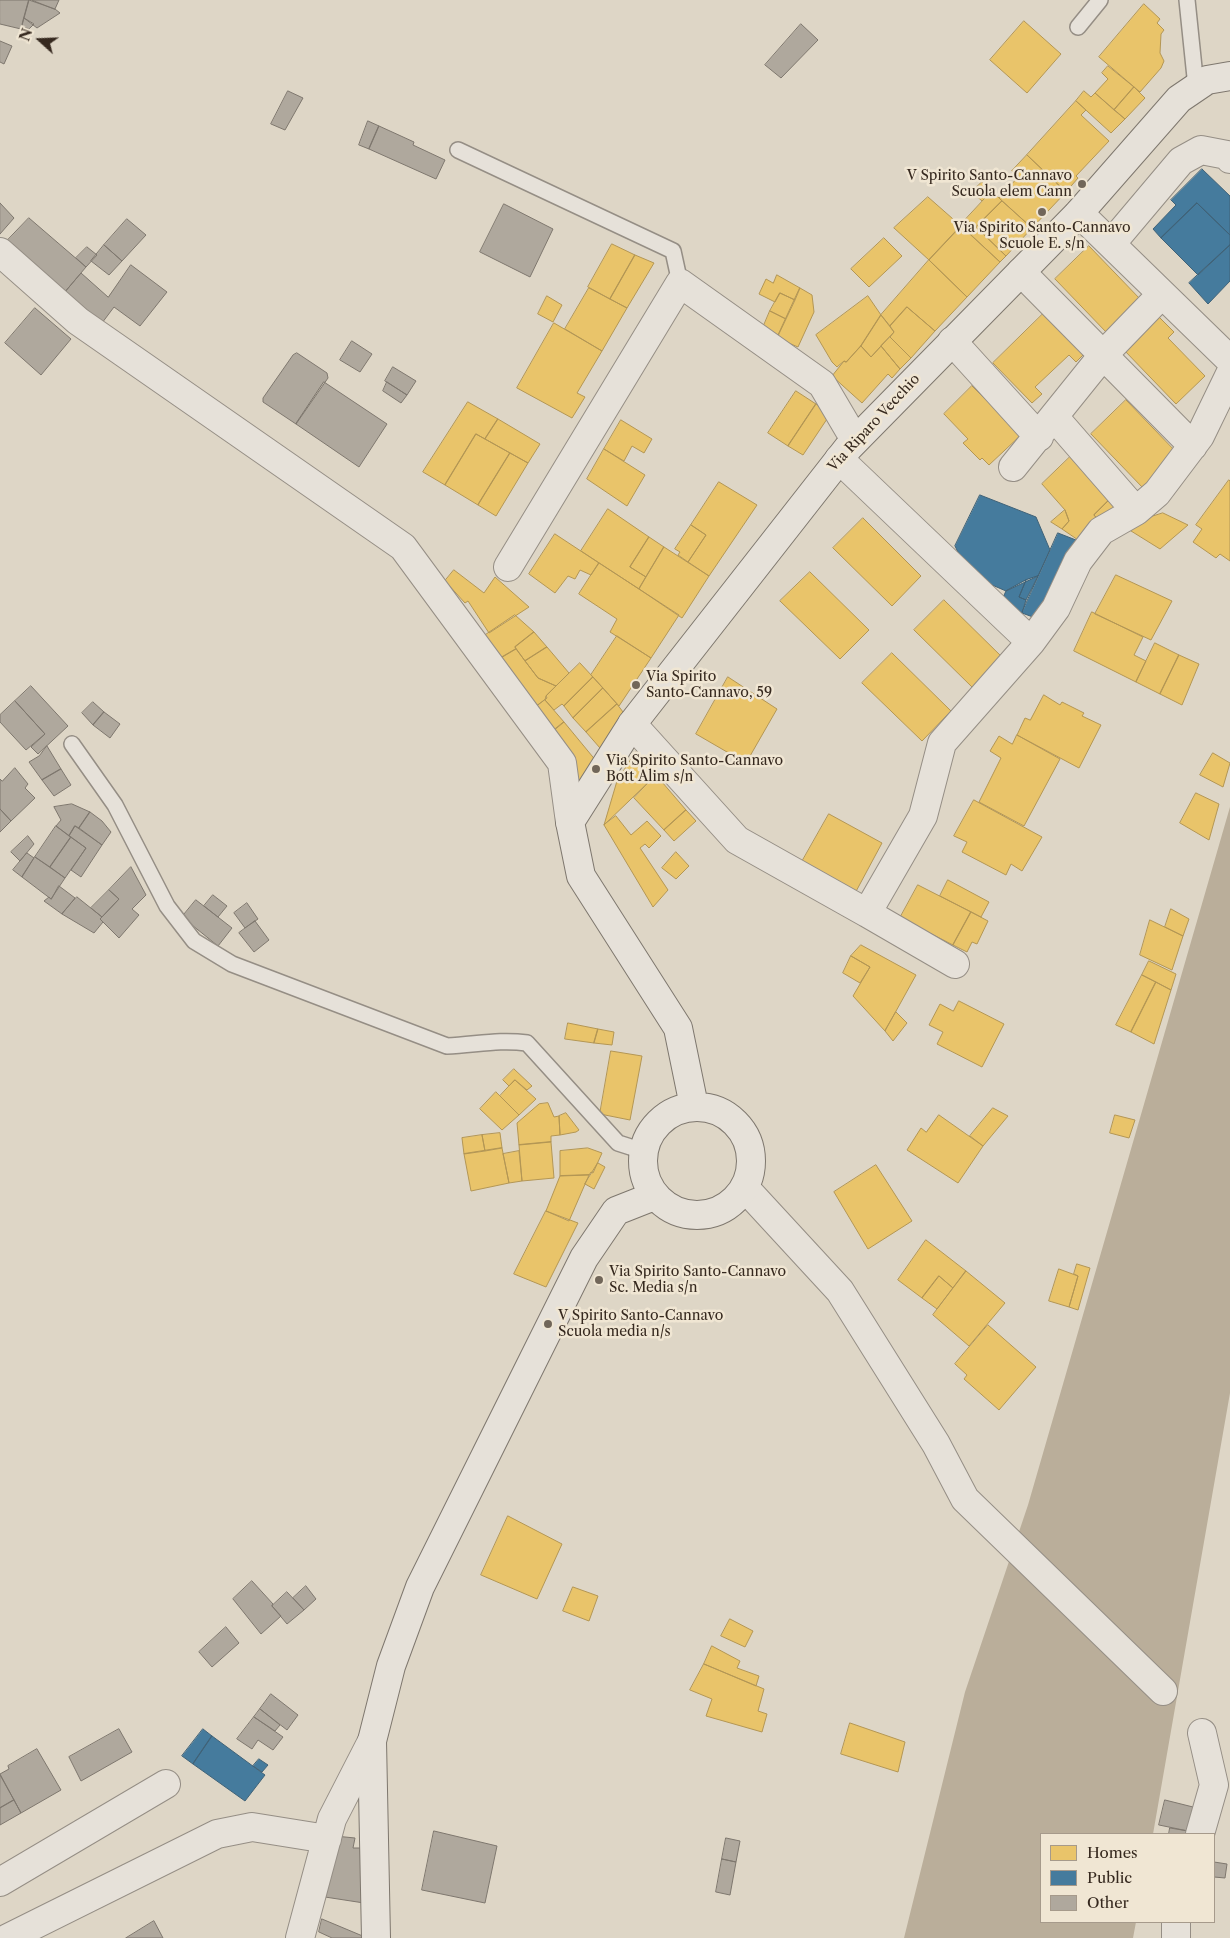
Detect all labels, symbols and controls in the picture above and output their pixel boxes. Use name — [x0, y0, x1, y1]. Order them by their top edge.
north arrow — [15, 15, 65, 65]
text: N — [15, 26, 36, 44]
place label: V Spirito Santo-Cannavo Scuola elem Cann — [907, 168, 1072, 200]
marker: V Spirito Santo-Cannavo Scuola elem Cann — [1076, 178, 1088, 190]
marker: Via Spirito Santo-Cannavo Scuole E. s/n — [1036, 206, 1048, 218]
place label: Via Spirito Santo-Cannavo Scuole E. s/n — [953, 220, 1131, 252]
street label: Via Riparo Vecchio — [825, 371, 923, 475]
place label: Via Spirito Santo-Cannavo, 59 — [646, 669, 772, 702]
marker: Via Spirito Santo-Cannavo, 59 — [630, 679, 642, 691]
place label: Via Spirito Santo-Cannavo Bott Alim s/n — [606, 753, 783, 786]
marker: Via Spirito Santo-Cannavo Bott Alim s/n — [590, 763, 602, 775]
place label: Via Spirito Santo-Cannavo Sc. Media s/n — [609, 1264, 786, 1296]
marker: Via Spirito Santo-Cannavo Sc. Media s/n — [593, 1274, 605, 1286]
place label: V Spirito Santo-Cannavo Scuola media n/s — [558, 1308, 723, 1340]
marker: V Spirito Santo-Cannavo Scuola media n/s — [542, 1318, 554, 1330]
legend — [1040, 1833, 1215, 1923]
text: Homes — [1087, 1843, 1138, 1862]
text: Public — [1087, 1868, 1132, 1887]
text: Other — [1087, 1893, 1129, 1912]

